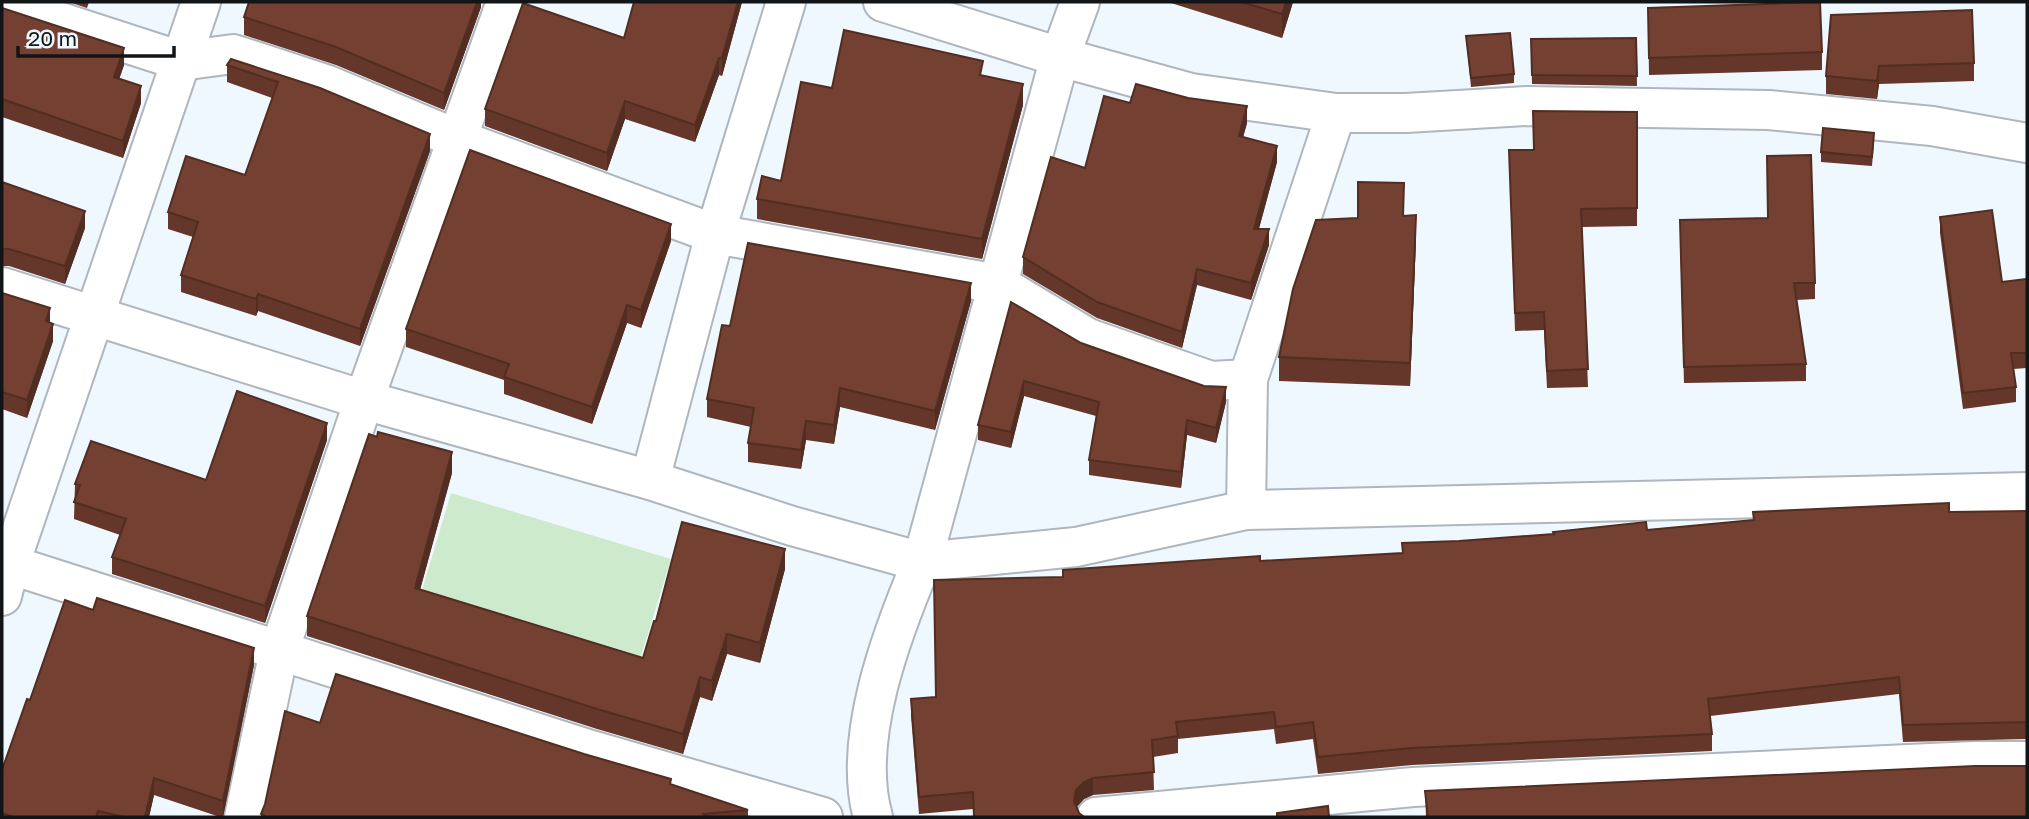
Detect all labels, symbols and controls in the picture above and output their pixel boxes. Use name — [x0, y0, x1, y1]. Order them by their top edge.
scale bar — [18, 14, 173, 58]
text: 20 m — [28, 25, 77, 51]

